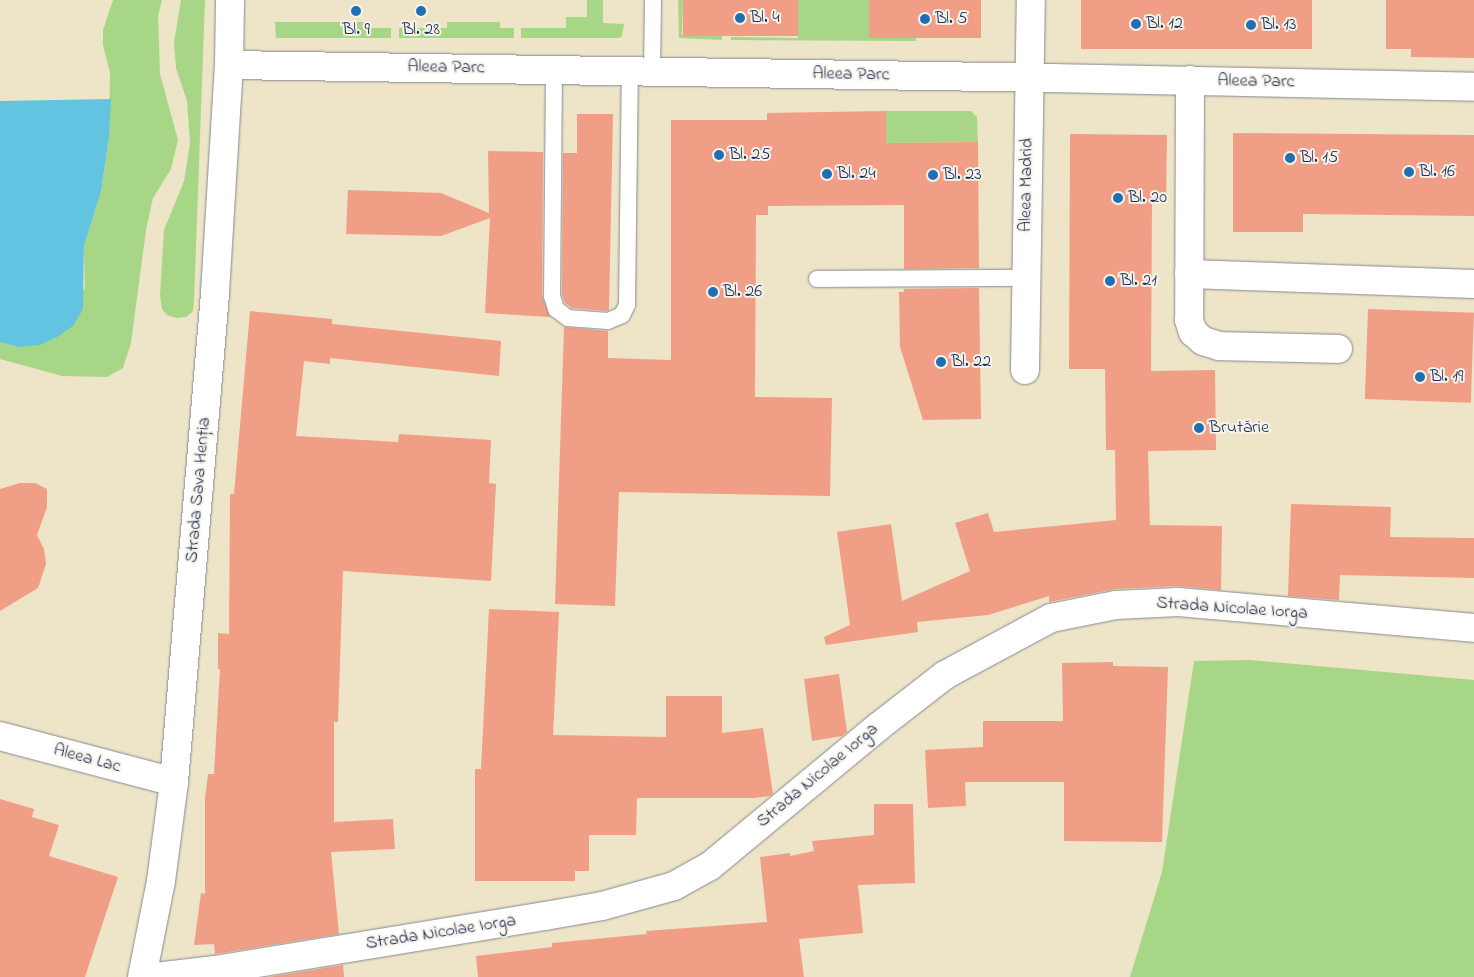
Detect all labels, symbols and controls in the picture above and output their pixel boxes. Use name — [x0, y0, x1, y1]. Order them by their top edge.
marker: Bl. 9 — [350, 5, 362, 17]
marker: Bl. 28 — [415, 5, 427, 17]
place label: Bl. 4 — [750, 7, 780, 29]
place label: Bl. 5 — [935, 8, 968, 30]
marker: Bl. 4 — [734, 12, 746, 24]
marker: Bl. 5 — [919, 13, 931, 25]
place label: Bl. 12 — [1146, 13, 1183, 35]
place label: Bl. 13 — [1261, 14, 1296, 36]
marker: Bl. 12 — [1130, 18, 1142, 30]
place label: Bl. 9 — [342, 19, 370, 41]
place label: Bl. 28 — [402, 19, 440, 41]
marker: Bl. 13 — [1245, 19, 1257, 31]
street label: Aleea Parc — [407, 57, 485, 79]
street label: Aleea Parc — [812, 64, 890, 86]
street label: Aleea Parc — [1217, 71, 1295, 93]
street label: Aleea Madrid — [1015, 138, 1039, 232]
place label: Bl. 25 — [729, 144, 770, 166]
place label: Bl. 15 — [1300, 147, 1338, 169]
marker: Bl. 25 — [713, 149, 725, 161]
marker: Bl. 15 — [1284, 152, 1296, 164]
place label: Bl. 16 — [1419, 161, 1455, 183]
place label: Bl. 24 — [837, 163, 876, 185]
place label: Bl. 23 — [943, 164, 982, 186]
marker: Bl. 16 — [1403, 166, 1415, 178]
marker: Bl. 24 — [821, 168, 833, 180]
marker: Bl. 23 — [927, 169, 939, 181]
place label: Bl. 20 — [1128, 187, 1167, 209]
marker: Bl. 20 — [1112, 192, 1124, 204]
place label: Bl. 21 — [1120, 270, 1157, 292]
marker: Bl. 21 — [1104, 275, 1116, 287]
place label: Bl. 26 — [723, 281, 762, 303]
marker: Bl. 26 — [707, 286, 719, 298]
place label: Bl. 22 — [951, 351, 991, 373]
marker: Bl. 22 — [935, 356, 947, 368]
place label: Bl. 19 — [1430, 366, 1463, 388]
marker: Bl. 19 — [1414, 371, 1426, 383]
street label: Strada Sava Henția — [182, 416, 216, 564]
place label: Brutărie — [1209, 417, 1269, 439]
marker: Brutărie — [1193, 422, 1205, 434]
street label: Strada Nicolae Iorga — [1156, 593, 1308, 625]
street label: Strada Nicolae Iorga — [753, 719, 883, 833]
street label: Aleea Lac — [51, 740, 123, 778]
street label: Strada Nicolae Iorga — [364, 910, 518, 956]

